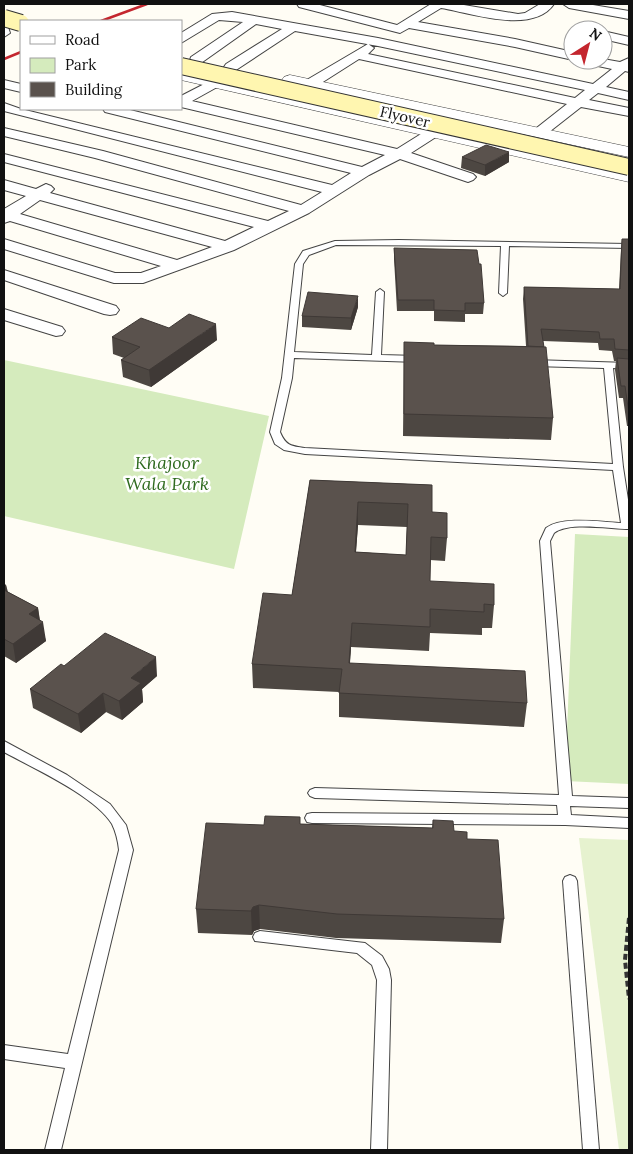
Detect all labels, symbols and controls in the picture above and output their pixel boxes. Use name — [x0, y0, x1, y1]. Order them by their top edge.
legend — [20, 20, 182, 110]
north arrow — [563, 20, 613, 70]
text: N — [586, 24, 605, 45]
text: Road — [65, 30, 100, 49]
text: Park — [65, 55, 96, 74]
text: Building — [65, 80, 123, 99]
street label: Flyover — [378, 102, 432, 132]
park label: Khajoor Wala Park — [125, 451, 209, 495]

